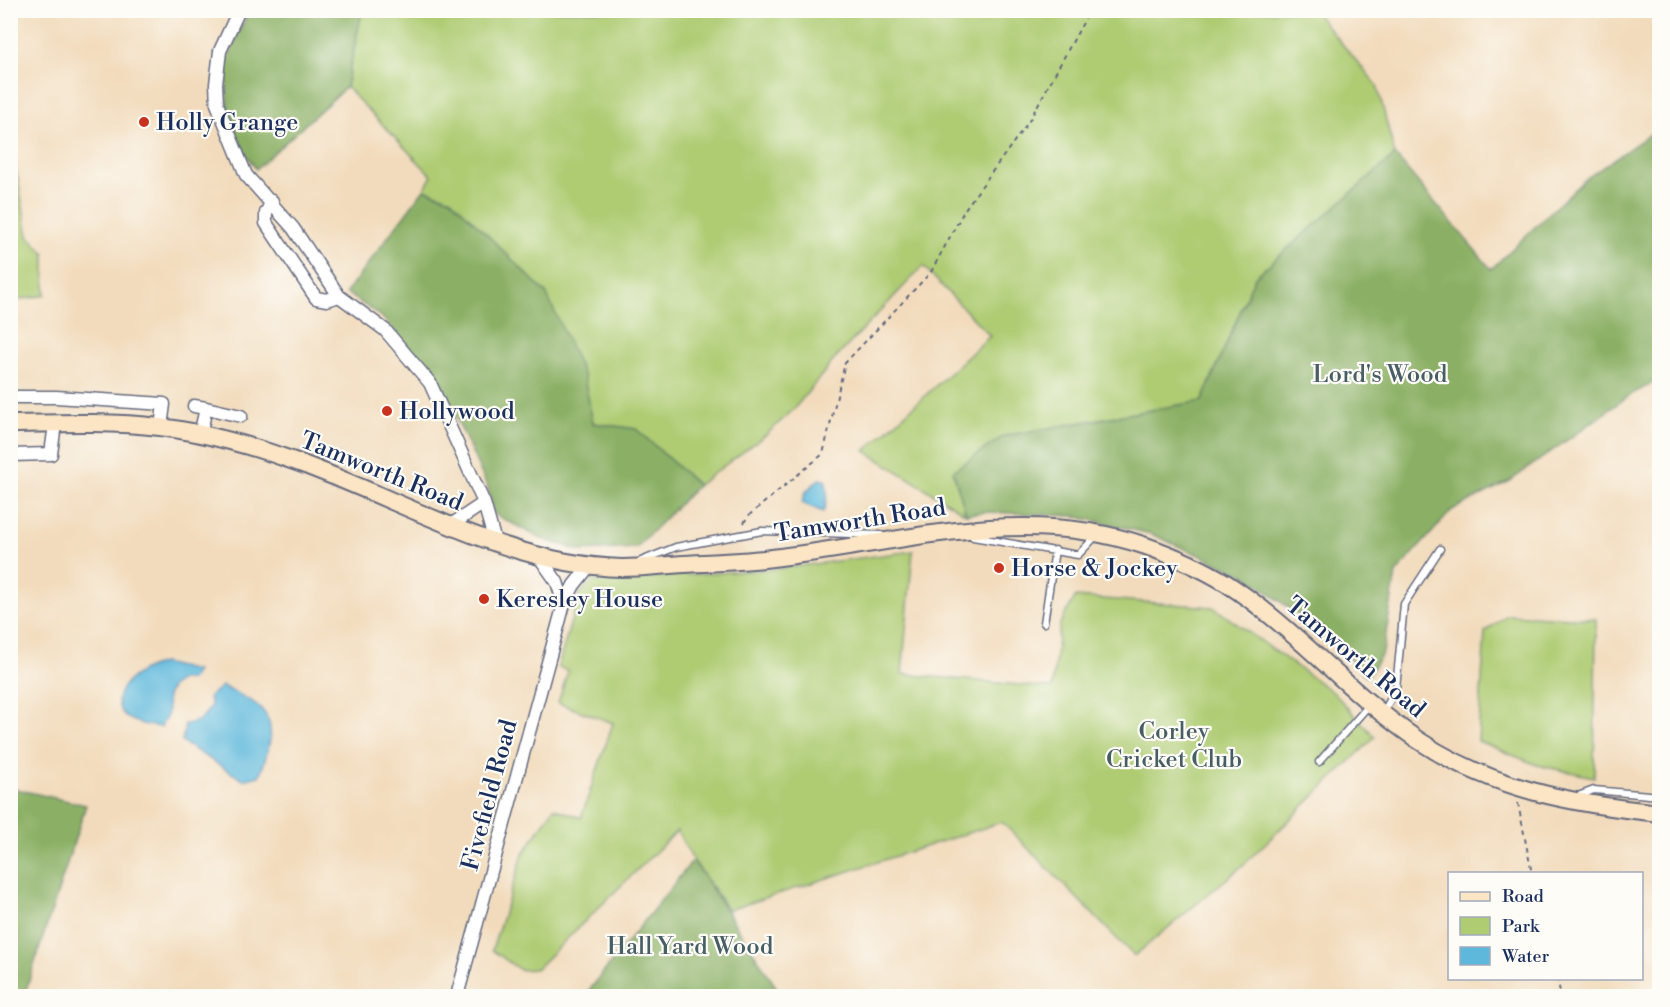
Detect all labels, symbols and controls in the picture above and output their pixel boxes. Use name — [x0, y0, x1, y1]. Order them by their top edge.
place label: Holly Grange — [156, 108, 298, 138]
marker: Holly Grange — [137, 115, 151, 129]
park label: Lord's Wood — [1313, 360, 1448, 390]
place label: Hollywood — [399, 397, 515, 427]
marker: Hollywood — [380, 404, 394, 418]
street label: Tamworth Road — [296, 426, 468, 518]
street label: Tamworth Road — [772, 493, 948, 549]
place label: Horse & Jockey — [1011, 554, 1178, 584]
marker: Horse & Jockey — [992, 561, 1006, 575]
place label: Keresley House — [496, 585, 663, 615]
street label: Tamworth Road — [1279, 591, 1432, 725]
marker: Keresley House — [477, 592, 491, 606]
street label: Fivefield Road — [455, 716, 525, 874]
park label: Corley Cricket Club — [1106, 717, 1242, 775]
legend — [1448, 872, 1643, 980]
text: Road — [1502, 885, 1545, 908]
text: Park — [1502, 915, 1541, 938]
park label: Hall Yard Wood — [607, 932, 774, 962]
text: Water — [1501, 945, 1550, 968]

